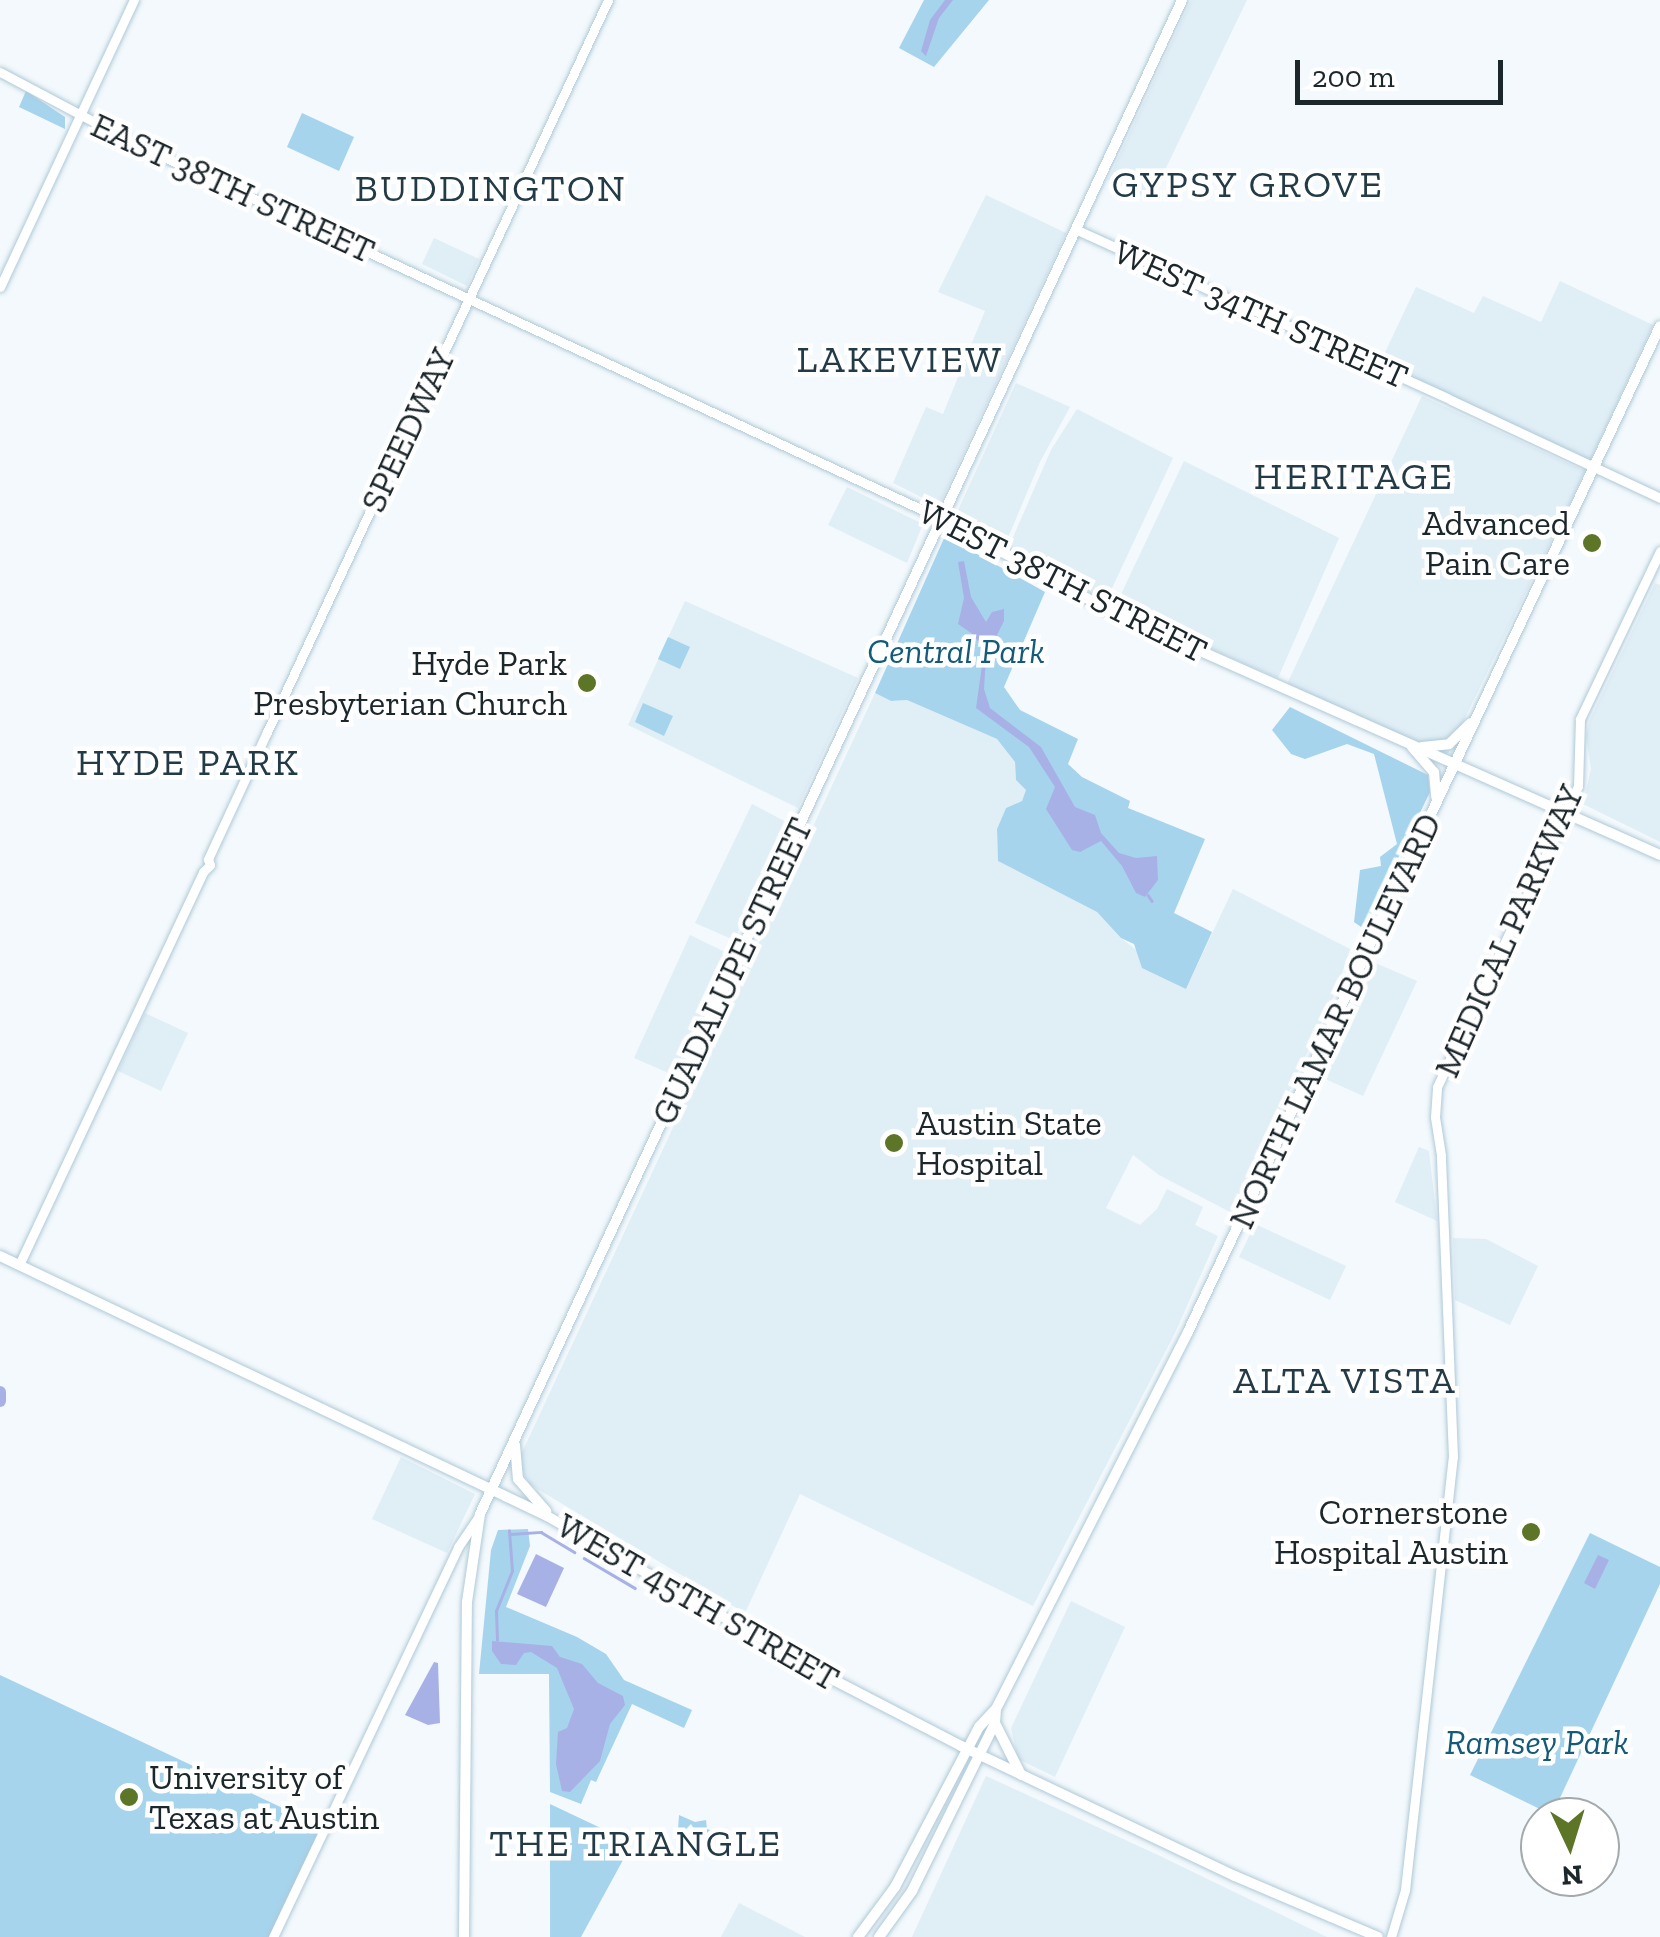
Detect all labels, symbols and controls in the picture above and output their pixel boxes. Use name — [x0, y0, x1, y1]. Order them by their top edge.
scale bar — [1300, 40, 1508, 102]
text: 200 m — [1312, 59, 1395, 95]
street label: EAST 38TH STREET — [84, 104, 382, 272]
district label: GYPSY GROVE — [1111, 162, 1385, 208]
district label: BUDDINGTON — [355, 166, 627, 212]
street label: WEST 34TH STREET — [1107, 230, 1415, 398]
district label: LAKEVIEW — [797, 337, 1003, 383]
street label: SPEEDWAY — [352, 341, 464, 519]
district label: HERITAGE — [1254, 454, 1454, 500]
street label: WEST 38TH STREET — [912, 490, 1214, 672]
place label: Advanced Pain Care — [1422, 502, 1570, 584]
marker: Advanced Pain Care — [1579, 530, 1605, 556]
park label: Central Park — [867, 630, 1045, 672]
place label: Hyde Park Presbyterian Church — [253, 642, 567, 724]
marker: Hyde Park Presbyterian Church — [576, 672, 598, 694]
district label: HYDE PARK — [76, 740, 300, 786]
street label: MEDICAL PARKWAY — [1426, 778, 1592, 1084]
street label: NORTH LAMAR BOULEVARD — [1220, 807, 1450, 1235]
street label: GUADALUPE STREET — [642, 811, 822, 1131]
place label: Austin State Hospital — [916, 1102, 1102, 1184]
marker: Austin State Hospital — [881, 1130, 907, 1156]
district label: ALTA VISTA — [1232, 1358, 1458, 1404]
place label: Cornerstone Hospital Austin — [1273, 1491, 1508, 1573]
street label: WEST 45TH STREET — [549, 1504, 847, 1700]
marker: Cornerstone Hospital Austin — [1518, 1519, 1544, 1545]
park label: Ramsey Park — [1445, 1721, 1629, 1763]
place label: University of Texas at Austin — [149, 1756, 380, 1838]
marker: University of Texas at Austin — [118, 1786, 140, 1808]
north arrow — [1520, 1797, 1620, 1897]
district label: THE TRIANGLE — [489, 1821, 783, 1867]
text: N — [1560, 1858, 1584, 1893]

